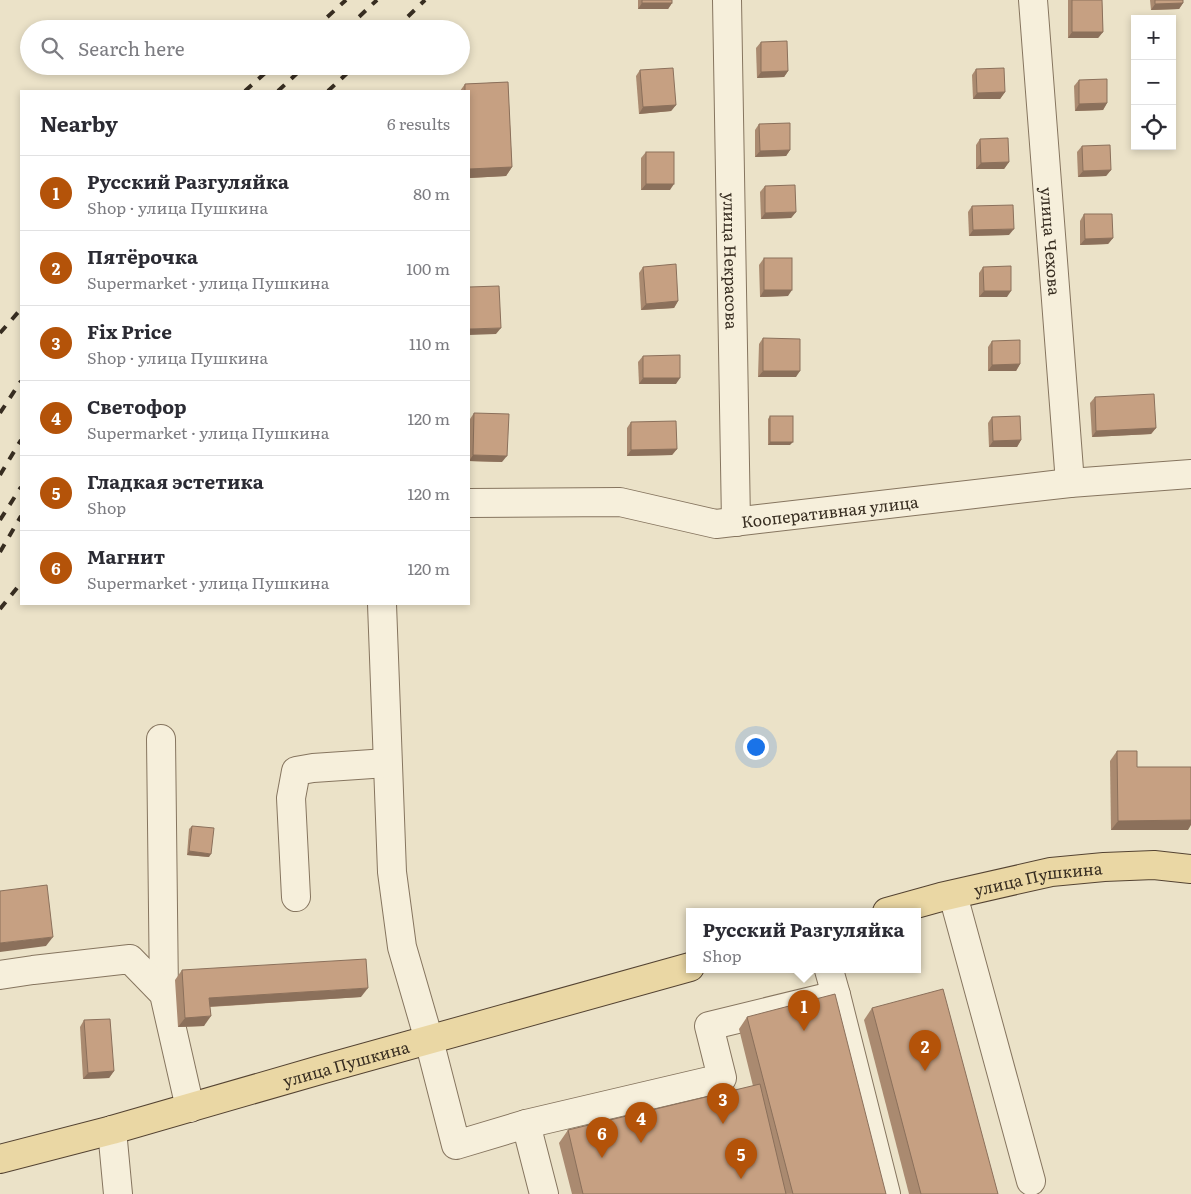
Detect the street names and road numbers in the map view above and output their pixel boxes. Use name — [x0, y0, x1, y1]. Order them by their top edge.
street label: улица Чехова — [1035, 186, 1068, 297]
street label: улица Некрасова — [718, 192, 745, 330]
street label: Кооперативная улица — [740, 489, 920, 533]
street label: улица Пушкина — [971, 855, 1104, 901]
street label: улица Пушкина — [280, 1034, 412, 1092]

